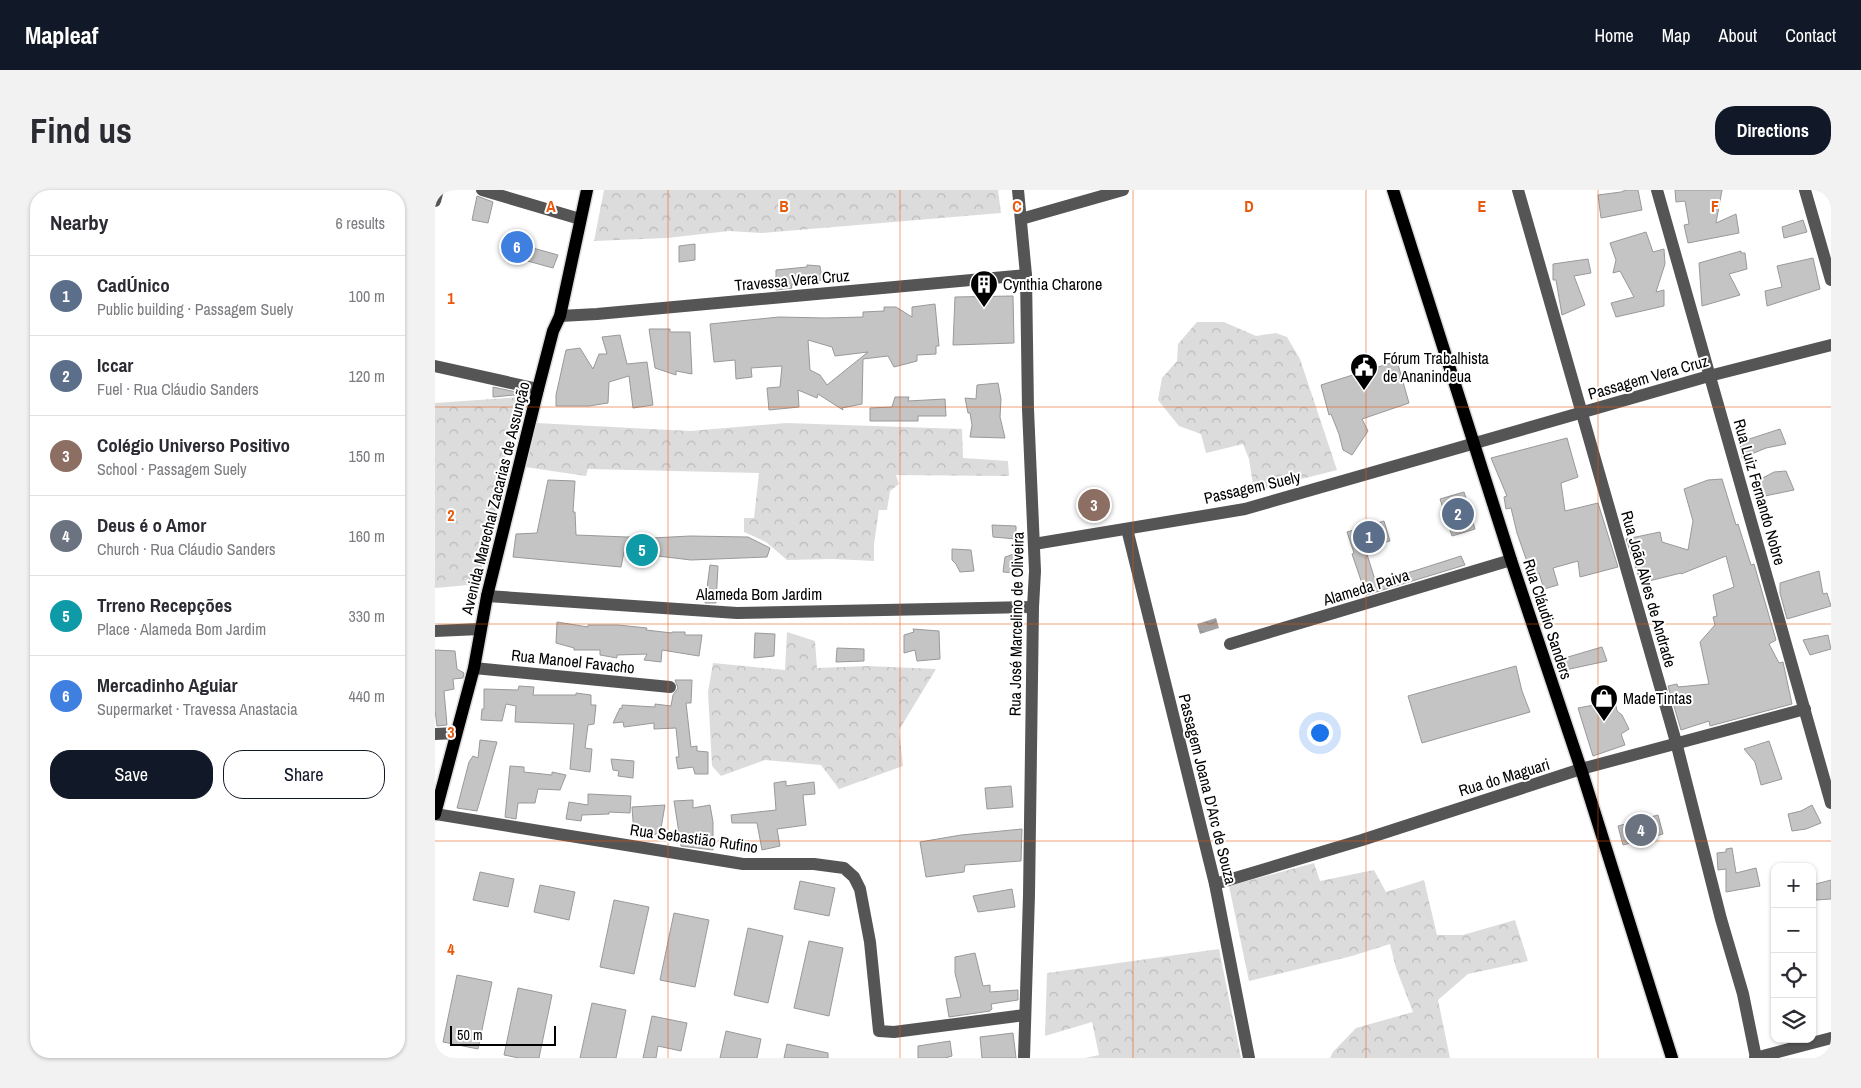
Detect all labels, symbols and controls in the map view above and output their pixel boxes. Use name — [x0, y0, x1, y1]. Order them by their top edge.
text: Mapleaf — [25, 19, 98, 51]
text: Home — [1594, 23, 1634, 48]
text: Map — [1662, 23, 1691, 48]
text: About — [1719, 23, 1757, 48]
text: Contact — [1785, 23, 1836, 48]
button: Directions — [1715, 106, 1831, 155]
text: Find us — [30, 107, 132, 154]
text: A — [546, 195, 556, 217]
text: B — [779, 195, 789, 217]
text: C — [1012, 195, 1022, 217]
text: D — [1244, 195, 1254, 217]
text: E — [1478, 195, 1487, 217]
text: F — [1711, 195, 1719, 217]
text: Nearby — [50, 208, 108, 237]
text: 6 results — [335, 212, 385, 234]
pin: 6 — [501, 228, 533, 266]
street label: Travessa Vera Cruz — [734, 264, 851, 296]
building icon: Cynthia Charone — [969, 269, 999, 308]
text: CadÚnico — [97, 272, 170, 298]
place label: Cynthia Charone — [1003, 273, 1102, 295]
text: 1 — [62, 285, 70, 307]
text: 100 m — [349, 285, 385, 307]
text: 1 — [447, 287, 455, 309]
text: Public building · Passagem Suely — [97, 298, 293, 320]
place label: Fórum Trabalhista de Ananindeua — [1383, 347, 1490, 387]
street label: Passagem Vera Cruz — [1585, 349, 1711, 405]
text: Iccar — [97, 352, 133, 378]
public building icon: Fórum Trabalhista de Ananindeua — [1349, 352, 1379, 391]
text: 2 — [62, 365, 70, 387]
text: 120 m — [349, 365, 385, 387]
text: Fuel · Rua Cláudio Sanders — [97, 378, 259, 400]
street label: Avenida Marechal Zacarias de Assunção — [455, 379, 535, 618]
street label: Rua Luiz Fernando Nobre — [1729, 416, 1791, 568]
text: Colégio Universo Positivo — [97, 432, 290, 458]
text: 3 — [62, 445, 70, 467]
text: 150 m — [349, 445, 385, 467]
text: School · Passagem Suely — [97, 458, 247, 480]
street label: Passagem Suely — [1202, 465, 1303, 509]
pin: 3 — [1078, 486, 1110, 524]
pin: 2 — [1442, 495, 1474, 533]
text: 2 — [447, 504, 455, 526]
street label: Rua João Alves de Andrade — [1616, 508, 1682, 670]
text: Deus é o Amor — [97, 512, 206, 538]
pin: 1 — [1353, 518, 1385, 556]
text: 4 — [62, 525, 70, 547]
text: 160 m — [349, 525, 385, 547]
pin: 5 — [626, 531, 658, 569]
street label: Rua José Marcelino de Oliveira — [1003, 531, 1029, 716]
text: Church · Rua Cláudio Sanders — [97, 538, 276, 560]
street label: Rua Cláudio Sanders — [1518, 556, 1578, 682]
street label: Alameda Paiva — [1319, 563, 1412, 611]
street label: Alameda Bom Jardim — [695, 583, 822, 605]
text: Trreno Recepções — [97, 592, 232, 618]
text: 5 — [62, 605, 70, 627]
text: 330 m — [349, 605, 385, 627]
text: Place · Alameda Bom Jardim — [97, 618, 266, 640]
street label: Rua Manoel Favacho — [510, 644, 636, 678]
text: Mercadinho Aguiar — [97, 672, 238, 698]
shop icon: MadeTintas — [1589, 683, 1619, 722]
text: 6 — [62, 685, 70, 707]
text: 440 m — [349, 685, 385, 707]
place label: MadeTintas — [1623, 687, 1692, 709]
street label: Passagem Joana D'Arc de Souza — [1174, 691, 1243, 887]
text: Supermarket · Travessa Anastacia — [97, 698, 298, 720]
your location — [1307, 720, 1333, 746]
text: 3 — [447, 721, 455, 743]
button: Save — [50, 750, 213, 799]
button: Share — [223, 750, 385, 799]
street label: Rua do Maguari — [1456, 753, 1552, 801]
pin: 4 — [1625, 811, 1657, 849]
street label: Rua Sebastião Rufino — [629, 818, 759, 858]
map controls — [1771, 863, 1816, 1043]
button: + — [1771, 863, 1816, 908]
button: − — [1771, 908, 1816, 953]
text: 4 — [447, 938, 455, 960]
button: locate — [1771, 953, 1816, 998]
button: layers — [1771, 998, 1816, 1043]
scale bar — [450, 1023, 556, 1046]
text: 50 m — [457, 1026, 483, 1044]

